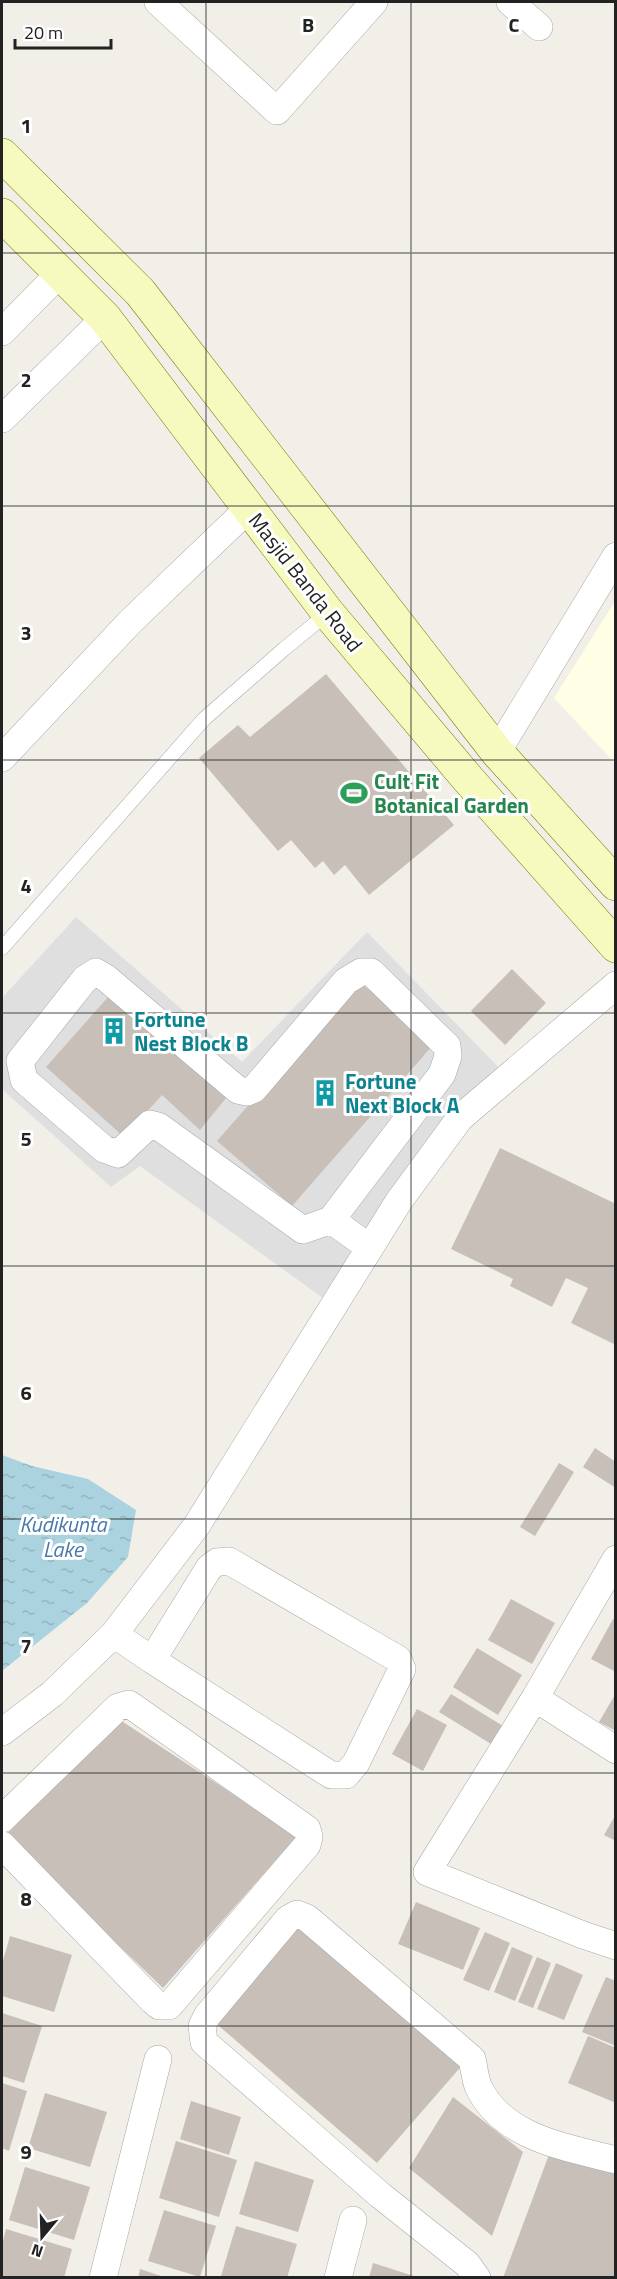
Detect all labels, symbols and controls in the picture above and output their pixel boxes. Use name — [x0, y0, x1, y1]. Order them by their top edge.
text: B — [302, 9, 314, 40]
text: C — [509, 9, 520, 40]
scale bar — [15, 12, 111, 50]
text: 20 m — [24, 19, 63, 46]
text: 1 — [20, 110, 32, 141]
text: 2 — [20, 364, 32, 395]
street label: Masjid Banda Road — [241, 505, 371, 659]
text: 3 — [20, 617, 32, 648]
place label: Cult Fit Botanical Garden — [374, 765, 529, 821]
sports icon: Cult Fit Botanical Garden — [339, 778, 369, 808]
text: 4 — [20, 870, 32, 901]
place label: Fortune Nest Block B — [134, 1003, 249, 1059]
building icon: Fortune Nest Block B — [99, 1016, 129, 1046]
place label: Fortune Next Block A — [345, 1065, 460, 1121]
building icon: Fortune Next Block A — [310, 1078, 340, 1108]
text: 5 — [20, 1123, 32, 1154]
text: 6 — [20, 1377, 32, 1408]
water label: Kudikunta Lake — [19, 1507, 109, 1566]
text: 7 — [20, 1630, 32, 1661]
text: 8 — [20, 1883, 32, 1914]
text: 9 — [20, 2136, 32, 2167]
north arrow — [12, 2207, 72, 2267]
text: N — [28, 2238, 46, 2264]

